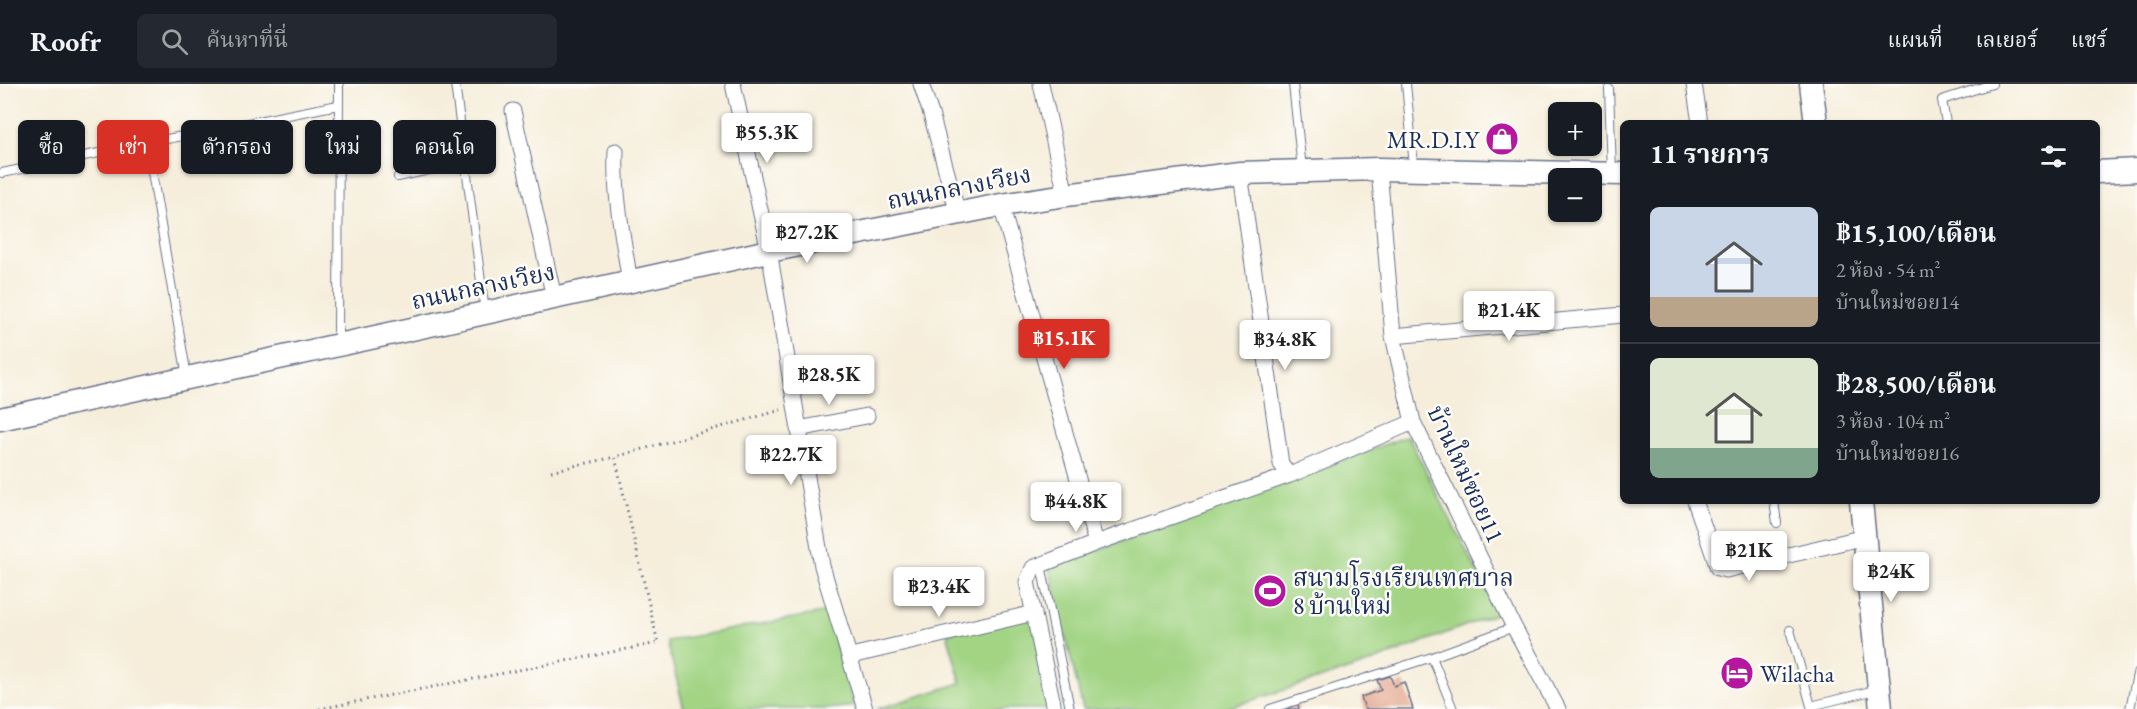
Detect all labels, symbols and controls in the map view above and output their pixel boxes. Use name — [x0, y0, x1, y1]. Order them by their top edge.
search box — [137, 14, 557, 68]
text: Roofr — [30, 23, 101, 59]
icon: search — [158, 25, 191, 58]
text: ค้นหาที่นี่ — [206, 25, 288, 54]
text: แผนที่ — [1888, 26, 1943, 53]
text: เลเยอร์ — [1976, 26, 2038, 53]
text: แชร์ — [2071, 26, 2107, 53]
map controls — [1548, 102, 1602, 222]
button: + — [1548, 102, 1602, 156]
pin: ฿55.3K — [718, 113, 816, 164]
text: ฿55.3K — [735, 119, 799, 145]
chip: ซื้อ — [18, 120, 85, 174]
chip: เช่า — [97, 120, 169, 174]
chip: ตัวกรอง — [181, 120, 293, 174]
chip: ใหม่ — [305, 120, 381, 174]
chip: คอนโด — [393, 120, 496, 174]
shop icon: MR.D.I.Y — [1484, 121, 1520, 157]
place label: MR.D.I.Y — [1387, 124, 1480, 155]
text: 11 รายการ — [1650, 137, 1769, 171]
icon: filters — [2037, 140, 2070, 173]
street label: ถนนกลางเวียง — [884, 158, 1034, 216]
button: − — [1548, 168, 1602, 222]
pin: ฿27.2K — [758, 213, 856, 264]
text: ฿15,100/เดือน — [1836, 216, 1996, 250]
text: ฿27.2K — [775, 219, 839, 245]
icon: home — [1698, 231, 1770, 303]
street label: ถนนกลางเวียง — [408, 256, 558, 316]
text: 2 ห้อง · 54 m² — [1836, 257, 1941, 283]
text: บ้านใหม่ซอย14 — [1836, 289, 1959, 315]
pin: ฿21.4K — [1460, 291, 1558, 342]
text: ฿21.4K — [1477, 297, 1541, 323]
pin: ฿15.1K — [1015, 319, 1113, 370]
pin: ฿34.8K — [1236, 320, 1334, 371]
text: ฿15.1K — [1032, 325, 1096, 351]
text: ฿34.8K — [1253, 326, 1317, 352]
pin: ฿28.5K — [780, 355, 878, 406]
text: ฿28.5K — [797, 361, 861, 387]
text: ฿28,500/เดือน — [1836, 367, 1996, 401]
icon: home — [1698, 382, 1770, 454]
street label: บ้านใหม่ซอย11 — [1421, 400, 1513, 548]
text: 3 ห้อง · 104 m² — [1836, 408, 1950, 434]
pin: ฿22.7K — [742, 435, 840, 486]
text: บ้านใหม่ซอย16 — [1836, 440, 1959, 466]
text: ฿22.7K — [759, 441, 823, 467]
pin: ฿44.8K — [1027, 482, 1125, 533]
text: ฿44.8K — [1044, 488, 1108, 514]
pin: ฿21K — [1713, 531, 1785, 582]
text: ฿21K — [1725, 537, 1773, 563]
pin: ฿24K — [1855, 552, 1927, 603]
text: ฿24K — [1867, 558, 1915, 584]
place label: สนามโรงเรียนเทศบาล 8 บ้านใหม่ — [1293, 560, 1514, 621]
pin: ฿23.4K — [890, 567, 988, 618]
text: ฿23.4K — [907, 573, 971, 599]
sports icon: สนามโรงเรียนเทศบาล 8 บ้านใหม่ — [1252, 573, 1288, 609]
hotel icon: Wilacha — [1719, 655, 1755, 691]
place label: Wilacha — [1760, 658, 1835, 689]

